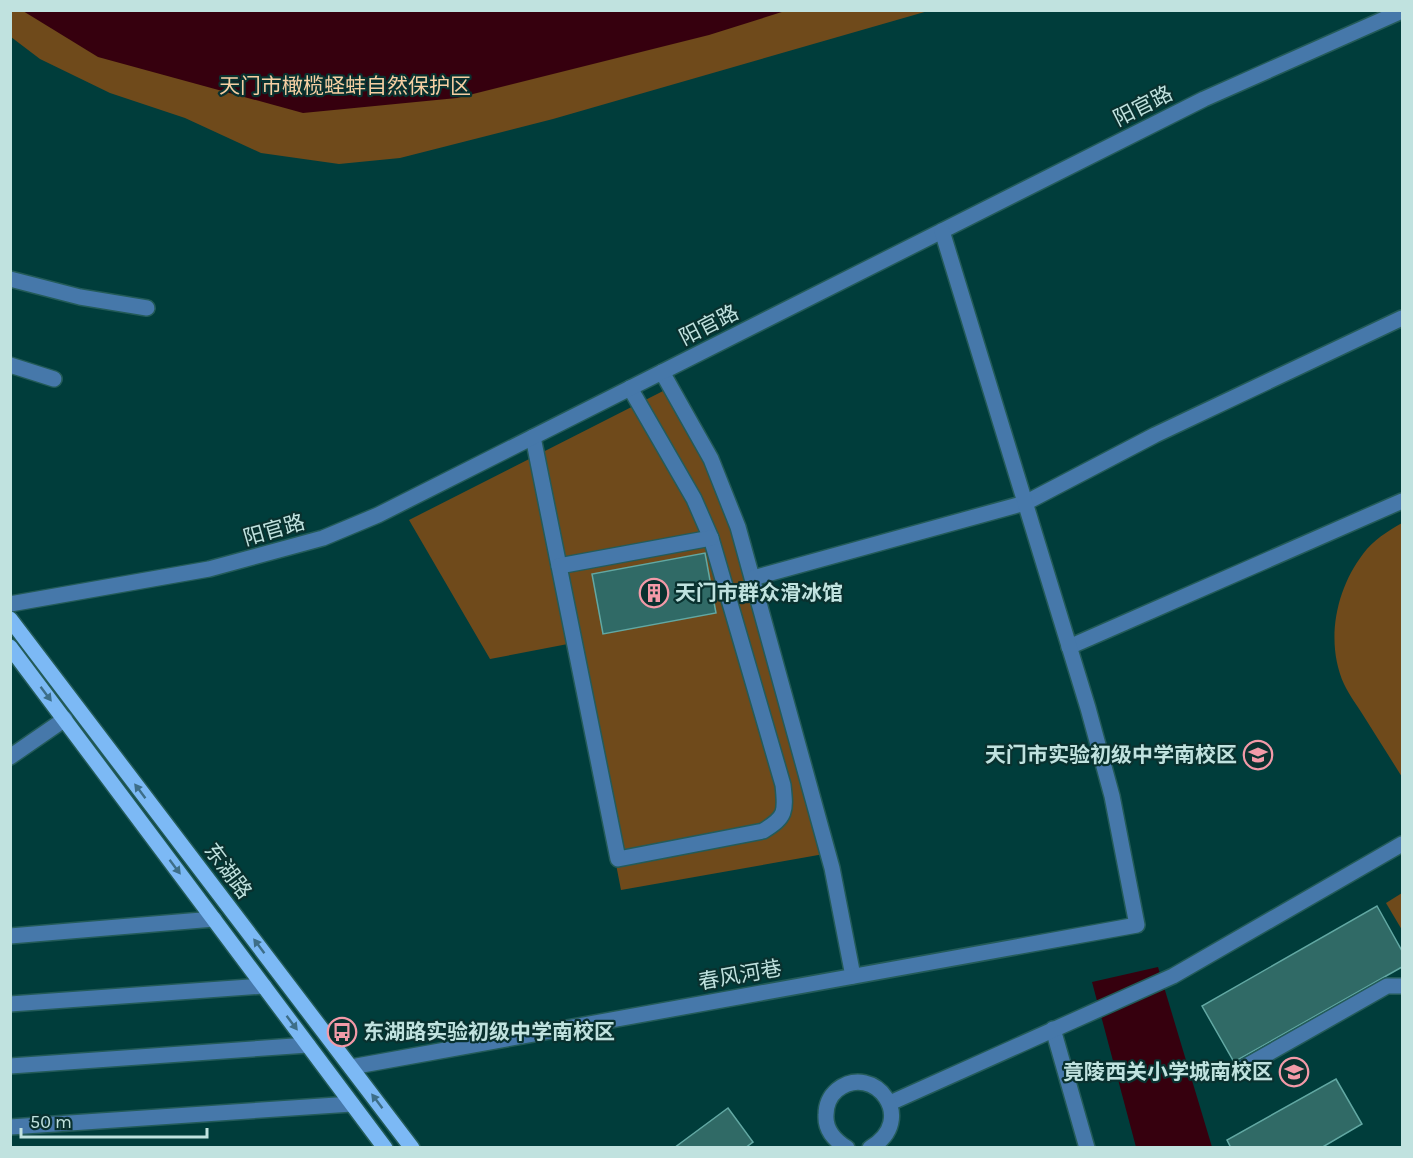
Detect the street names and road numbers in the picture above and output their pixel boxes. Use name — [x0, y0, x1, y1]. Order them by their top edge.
street label: 阳官路 — [1109, 81, 1177, 131]
street label: 阳官路 — [675, 300, 743, 350]
street label: 阳官路 — [240, 510, 308, 550]
street label: 东湖路 — [199, 839, 257, 903]
street label: 春风河巷 — [697, 956, 783, 994]

